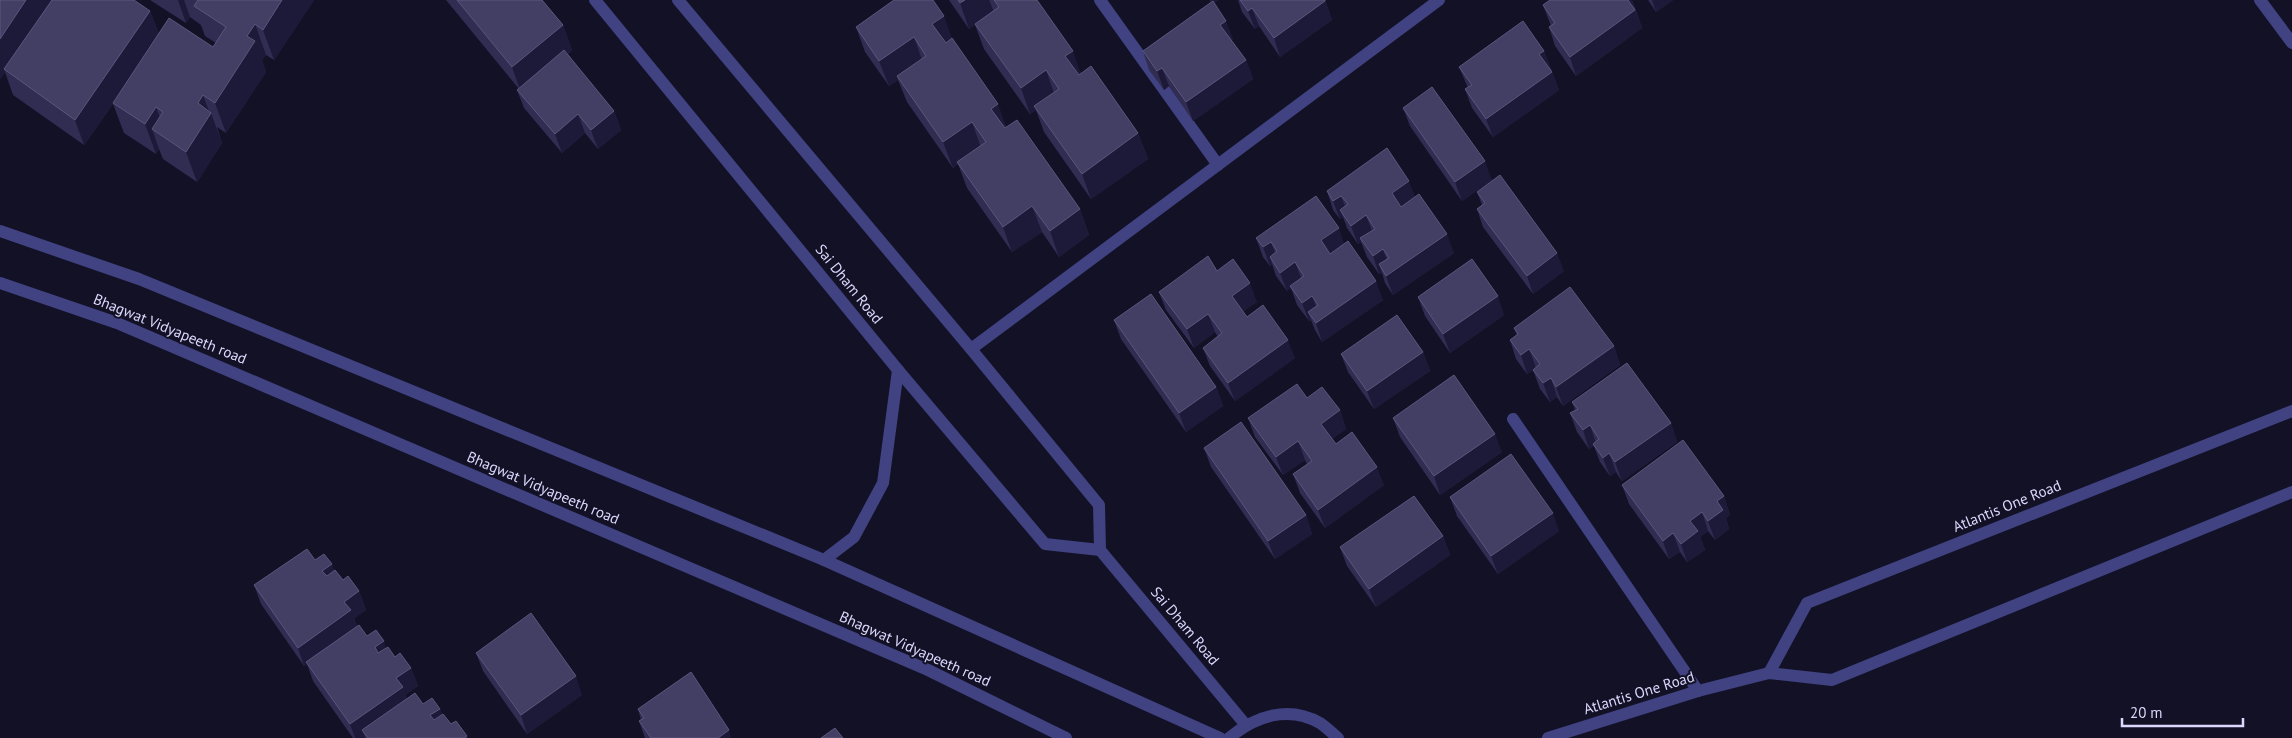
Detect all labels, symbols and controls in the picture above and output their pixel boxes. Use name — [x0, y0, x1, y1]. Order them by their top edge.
street label: Sai Dham Road — [812, 240, 887, 327]
street label: Bhagwat Vidyapeeth road — [91, 289, 250, 368]
street label: Bhagwat Vidyapeeth road — [464, 447, 622, 528]
street label: Atlantis One Road — [1950, 475, 2064, 536]
street label: Sai Dham Road — [1147, 582, 1224, 669]
street label: Bhagwat Vidyapeeth road — [837, 607, 994, 691]
street label: Atlantis One Road — [1581, 667, 1697, 718]
scale bar — [2122, 696, 2243, 728]
text: 20 m — [2130, 703, 2163, 722]

